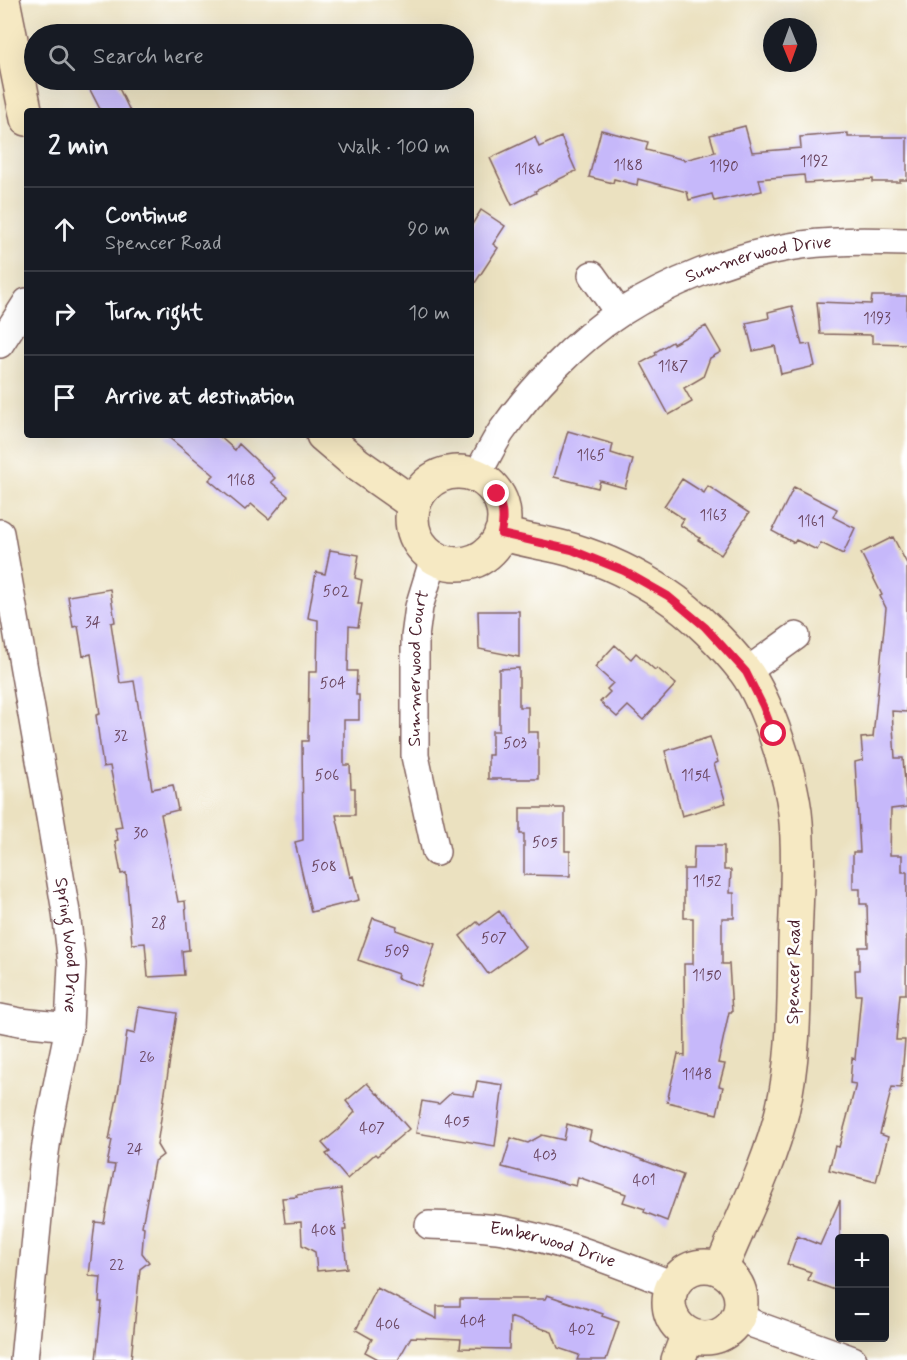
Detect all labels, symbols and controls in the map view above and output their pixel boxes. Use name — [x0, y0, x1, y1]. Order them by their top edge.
north arrow — [763, 18, 817, 72]
search box — [24, 24, 474, 90]
icon: search — [45, 41, 78, 74]
text: Search here — [93, 43, 204, 71]
text: 2 min — [48, 130, 109, 164]
text: Walk · 100 m — [338, 134, 450, 161]
house number: 1192 — [800, 152, 828, 172]
house number: 1188 — [613, 156, 643, 176]
house number: 1190 — [709, 157, 739, 177]
house number: 1186 — [515, 160, 544, 180]
text: Continue — [105, 202, 187, 230]
icon: ahead — [48, 213, 81, 246]
text: 90 m — [407, 216, 450, 243]
text: Spencer Road — [105, 230, 222, 257]
street label: Summerwood Drive — [682, 230, 832, 289]
icon: right — [48, 297, 81, 330]
text: Turn right — [105, 299, 203, 327]
text: 10 m — [408, 300, 450, 327]
house number: 1193 — [863, 309, 891, 329]
house number: 1187 — [658, 357, 688, 377]
icon: arrive — [48, 381, 81, 414]
text: Arrive at destination — [105, 383, 295, 411]
house number: 1165 — [576, 446, 606, 466]
house number: 1168 — [227, 471, 255, 491]
route end — [483, 480, 509, 506]
house number: 1163 — [699, 506, 727, 526]
house number: 1161 — [798, 512, 824, 532]
house number: 502 — [323, 582, 349, 602]
street label: Summerwood Court — [403, 587, 435, 747]
house number: 34 — [85, 613, 101, 633]
house number: 504 — [320, 674, 346, 694]
route start — [760, 720, 786, 746]
house number: 32 — [114, 727, 128, 747]
house number: 503 — [503, 734, 527, 754]
house number: 506 — [315, 766, 339, 786]
house number: 1154 — [681, 766, 711, 786]
house number: 30 — [133, 824, 149, 844]
house number: 505 — [532, 833, 558, 853]
house number: 508 — [311, 857, 337, 877]
house number: 1152 — [693, 872, 721, 892]
street label: Spring Wood Drive — [48, 876, 84, 1014]
house number: 28 — [151, 914, 167, 934]
street label: Spencer Road — [781, 919, 807, 1025]
house number: 507 — [481, 929, 507, 949]
house number: 509 — [384, 942, 410, 962]
house number: 1150 — [692, 966, 722, 986]
house number: 26 — [139, 1048, 155, 1068]
house number: 1148 — [682, 1065, 712, 1085]
house number: 405 — [444, 1112, 470, 1132]
house number: 407 — [359, 1119, 385, 1139]
house number: 24 — [127, 1140, 143, 1160]
house number: 403 — [533, 1146, 557, 1166]
house number: 401 — [632, 1171, 656, 1191]
street label: Emberwood Drive — [488, 1216, 619, 1274]
house number: 408 — [311, 1221, 337, 1241]
map controls — [835, 1234, 889, 1342]
button: + — [835, 1234, 889, 1288]
house number: 22 — [109, 1256, 125, 1276]
button: − — [835, 1288, 889, 1342]
house number: 404 — [460, 1312, 486, 1332]
house number: 406 — [376, 1315, 400, 1335]
house number: 402 — [569, 1320, 595, 1340]

